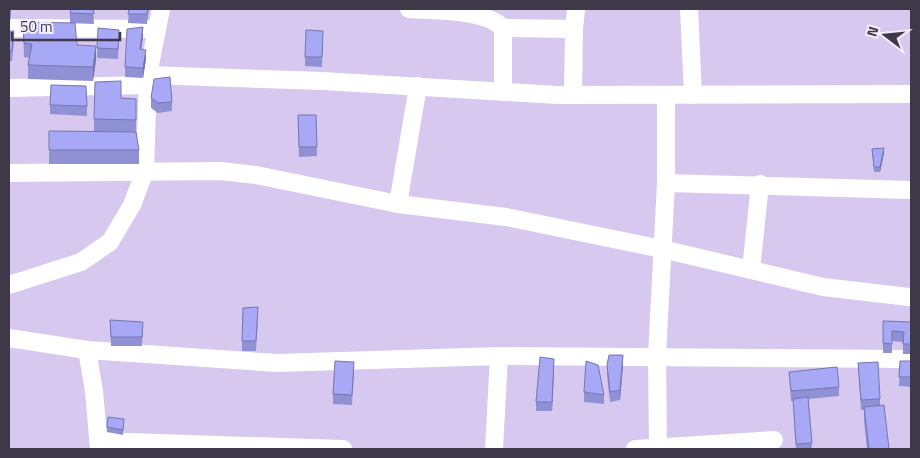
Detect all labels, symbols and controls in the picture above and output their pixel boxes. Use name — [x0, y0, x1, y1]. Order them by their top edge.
scale bar — [12, 10, 120, 42]
north arrow — [860, 10, 910, 60]
text: 50 m — [20, 15, 53, 38]
text: N — [861, 24, 883, 39]

